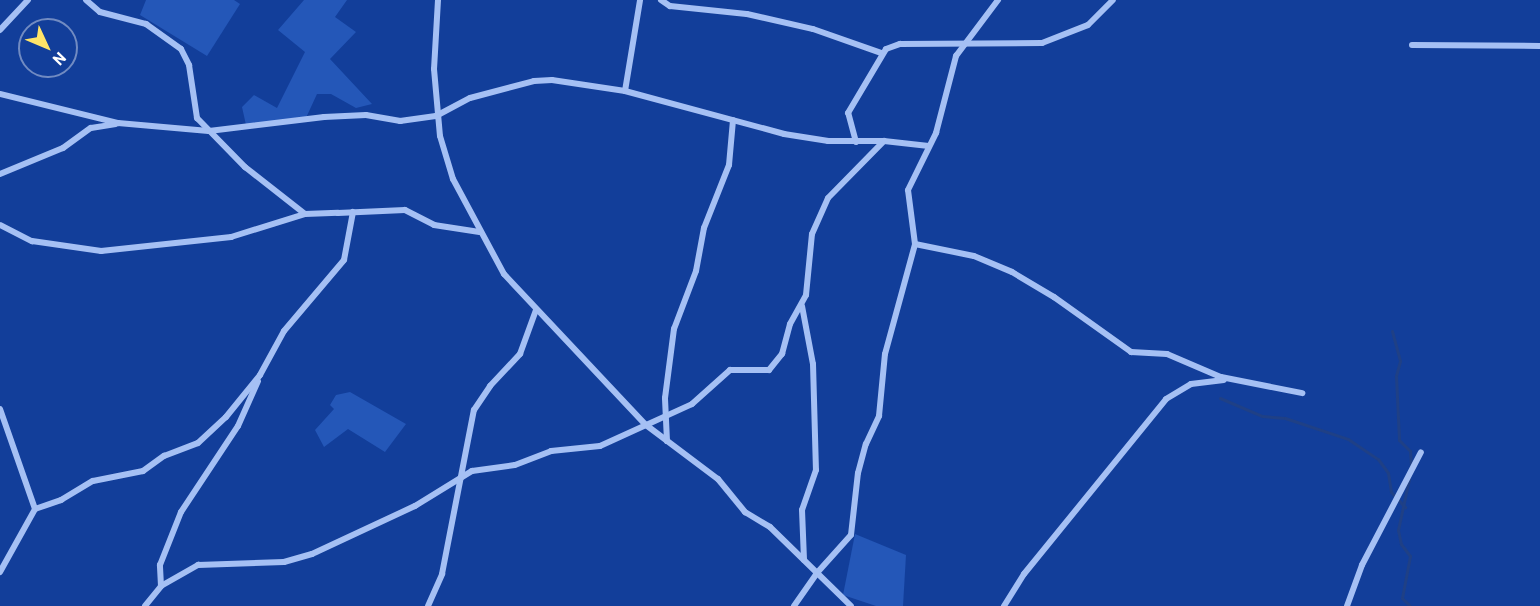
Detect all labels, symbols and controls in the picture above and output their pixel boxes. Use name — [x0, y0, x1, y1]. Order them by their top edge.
north arrow — [18, 18, 78, 78]
text: N — [49, 49, 70, 70]

